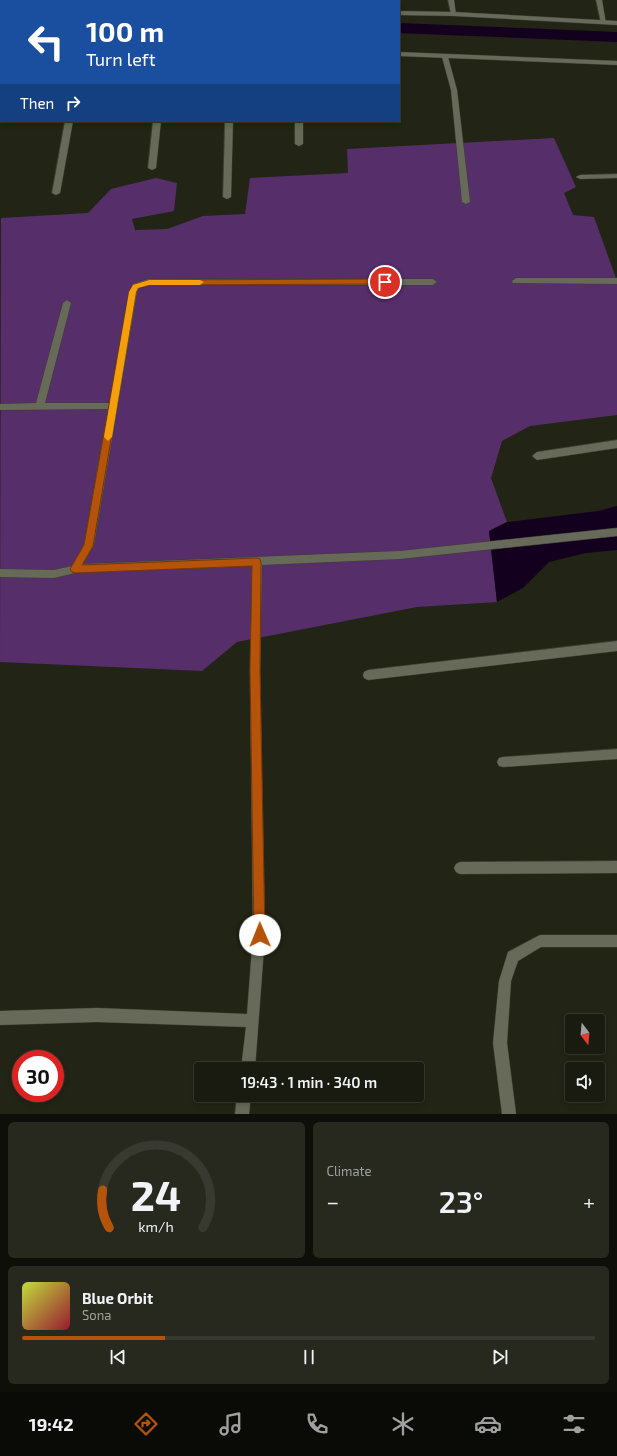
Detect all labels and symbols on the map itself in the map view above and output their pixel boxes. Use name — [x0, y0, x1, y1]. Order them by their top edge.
pin — [368, 265, 402, 299]
position arrow — [239, 914, 281, 956]
north arrow — [565, 1014, 605, 1054]
speed limit sign: 30 — [12, 1050, 64, 1102]

